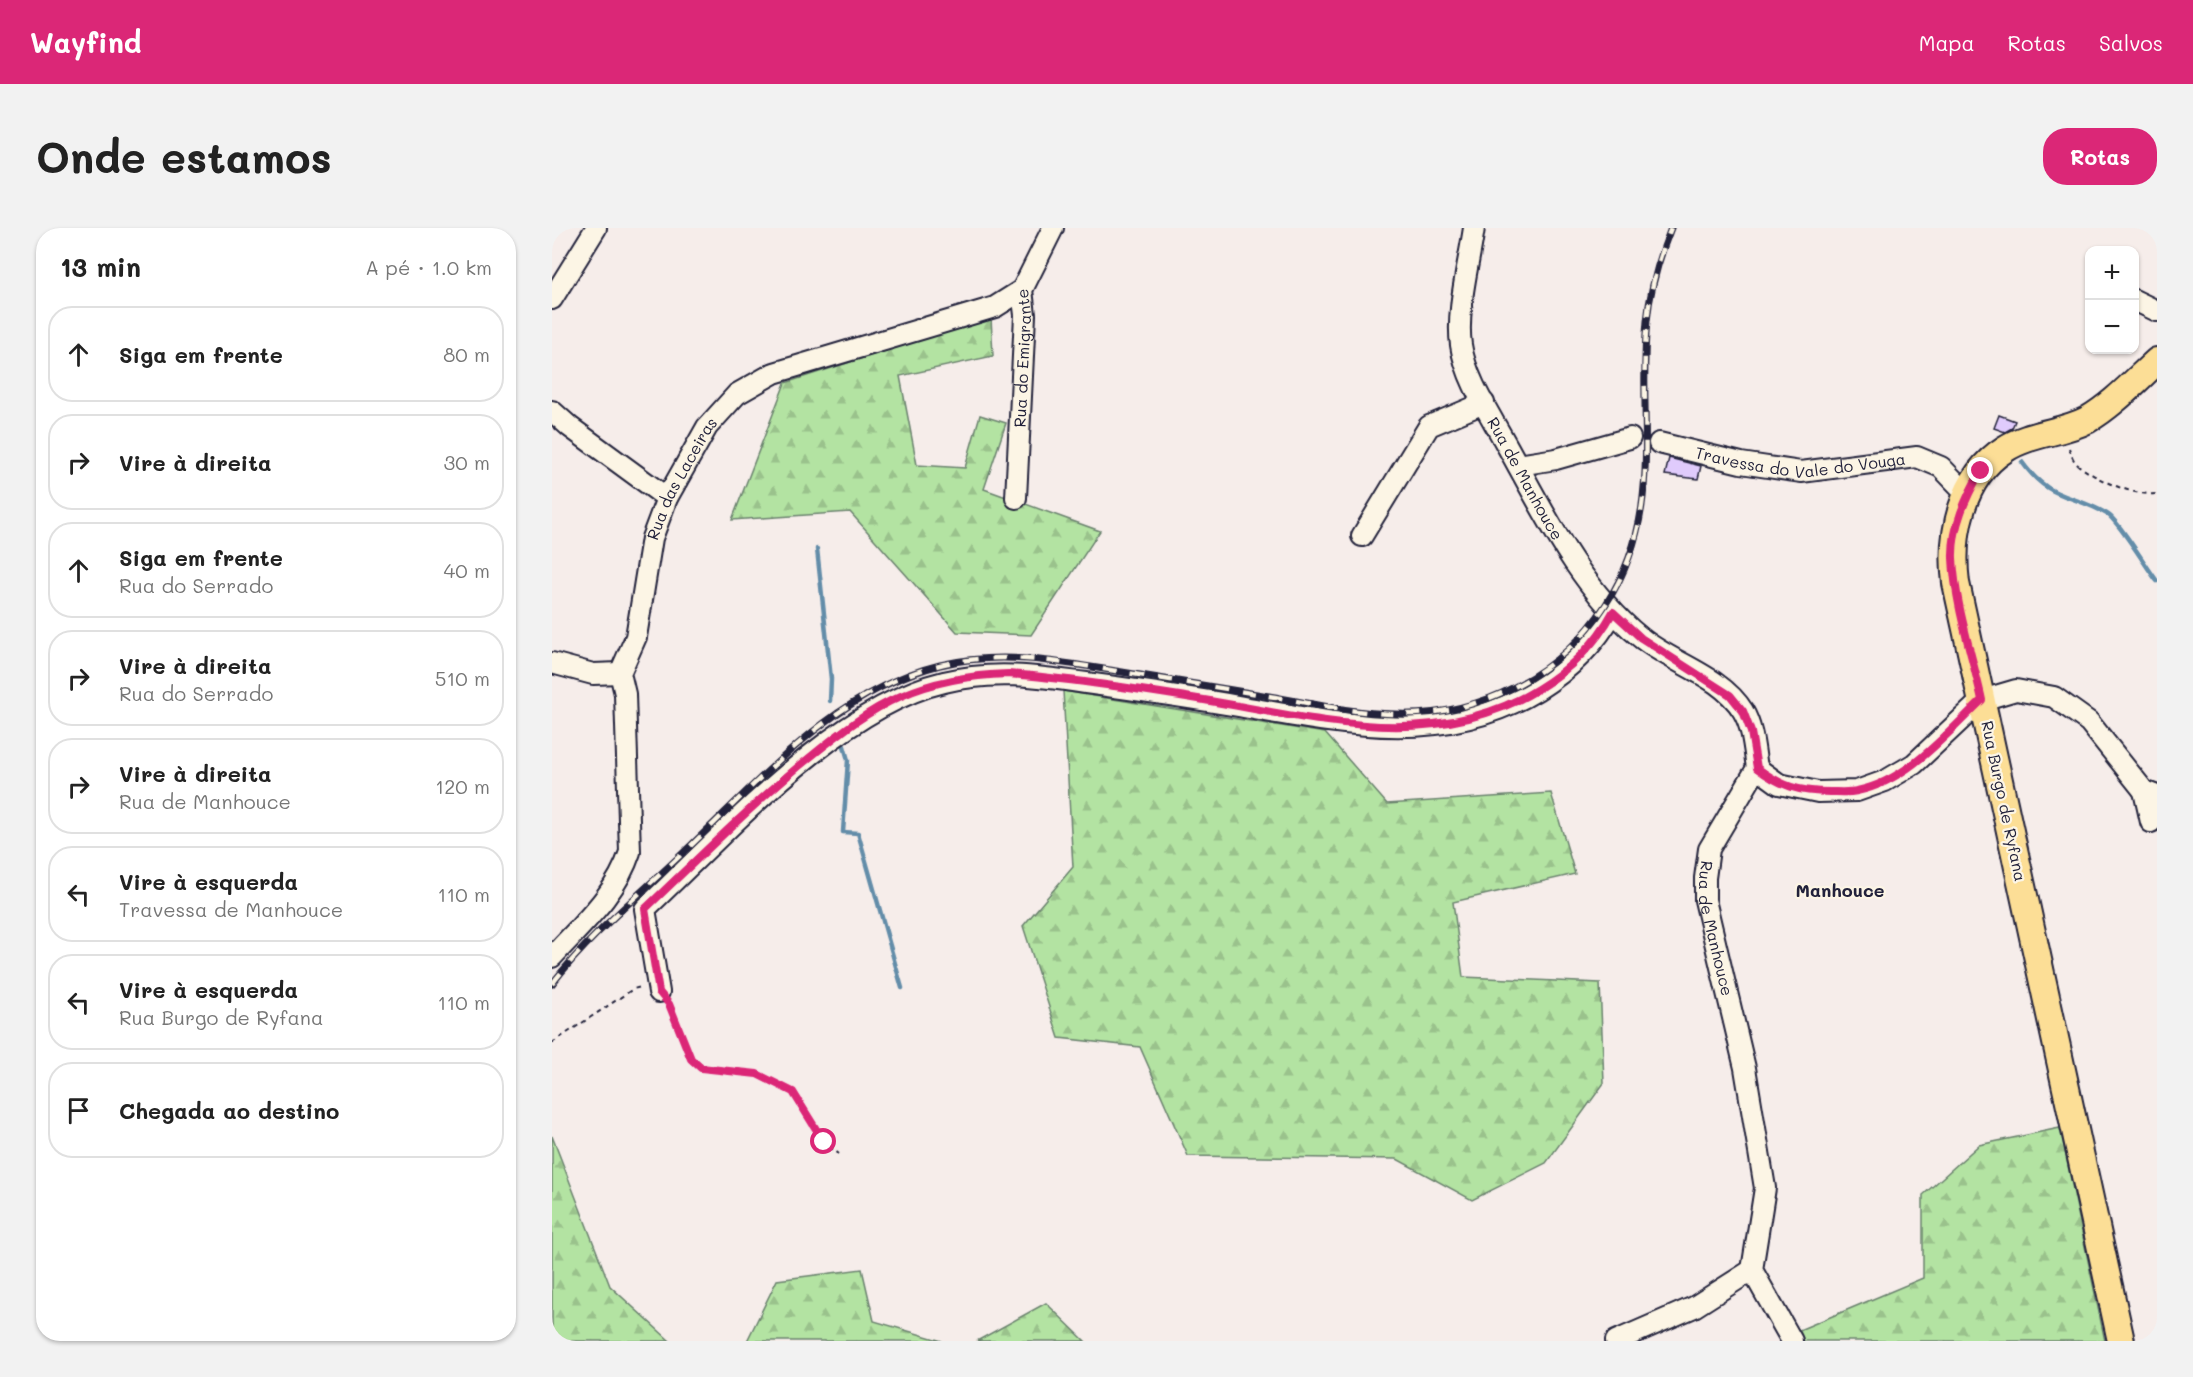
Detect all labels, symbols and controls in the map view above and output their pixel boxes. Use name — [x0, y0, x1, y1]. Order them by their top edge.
text: Wayfind — [30, 24, 141, 60]
text: Mapa — [1919, 29, 1975, 56]
text: Rotas — [2008, 29, 2066, 56]
text: Salvos — [2099, 29, 2163, 56]
button: Rotas — [2043, 128, 2157, 185]
text: Onde estamos — [36, 129, 332, 184]
map controls — [2085, 246, 2139, 354]
button: + — [2085, 246, 2139, 300]
text: 13 min — [60, 250, 141, 284]
text: A pé · 1.0 km — [365, 254, 492, 280]
street label: Rua do Emigrante — [1008, 288, 1035, 428]
button: − — [2085, 300, 2139, 354]
icon: ahead — [62, 338, 95, 371]
text: Siga em frente — [119, 340, 283, 369]
text: 80 m — [443, 341, 490, 367]
street label: Rua das Laceiras — [641, 412, 721, 543]
street label: Rua de Manhouce — [1483, 413, 1568, 544]
street label: Travessa do Vale do Vouga — [1693, 441, 1907, 482]
icon: right — [62, 446, 95, 479]
text: Vire à direita — [119, 448, 272, 477]
text: 30 m — [444, 449, 490, 475]
route end — [1967, 457, 1993, 483]
text: Siga em frente — [119, 543, 283, 572]
icon: ahead — [62, 554, 95, 587]
text: 40 m — [444, 557, 490, 583]
text: Rua do Serrado — [119, 572, 273, 598]
text: Vire à direita — [119, 651, 272, 680]
icon: right — [62, 662, 95, 695]
text: 510 m — [435, 665, 490, 691]
text: Rua do Serrado — [119, 680, 273, 706]
street label: Rua Burgo de Ryfana — [1977, 719, 2032, 883]
text: Vire à direita — [119, 759, 272, 788]
icon: right — [62, 770, 95, 803]
text: 120 m — [435, 773, 490, 799]
text: Rua de Manhouce — [119, 788, 291, 814]
street label: Rua de Manhouce — [1695, 860, 1738, 998]
text: Vire à esquerda — [119, 867, 298, 896]
icon: left — [62, 878, 95, 911]
district label: Manhouce — [1795, 878, 1885, 902]
text: 110 m — [437, 881, 490, 907]
text: Travessa de Manhouce — [119, 896, 343, 922]
text: Vire à esquerda — [119, 975, 298, 1004]
icon: left — [62, 986, 95, 1019]
text: 110 m — [437, 989, 490, 1015]
text: Rua Burgo de Ryfana — [119, 1004, 323, 1030]
icon: arrive — [62, 1094, 95, 1127]
text: Chegada ao destino — [119, 1096, 339, 1125]
route start — [810, 1128, 836, 1154]

